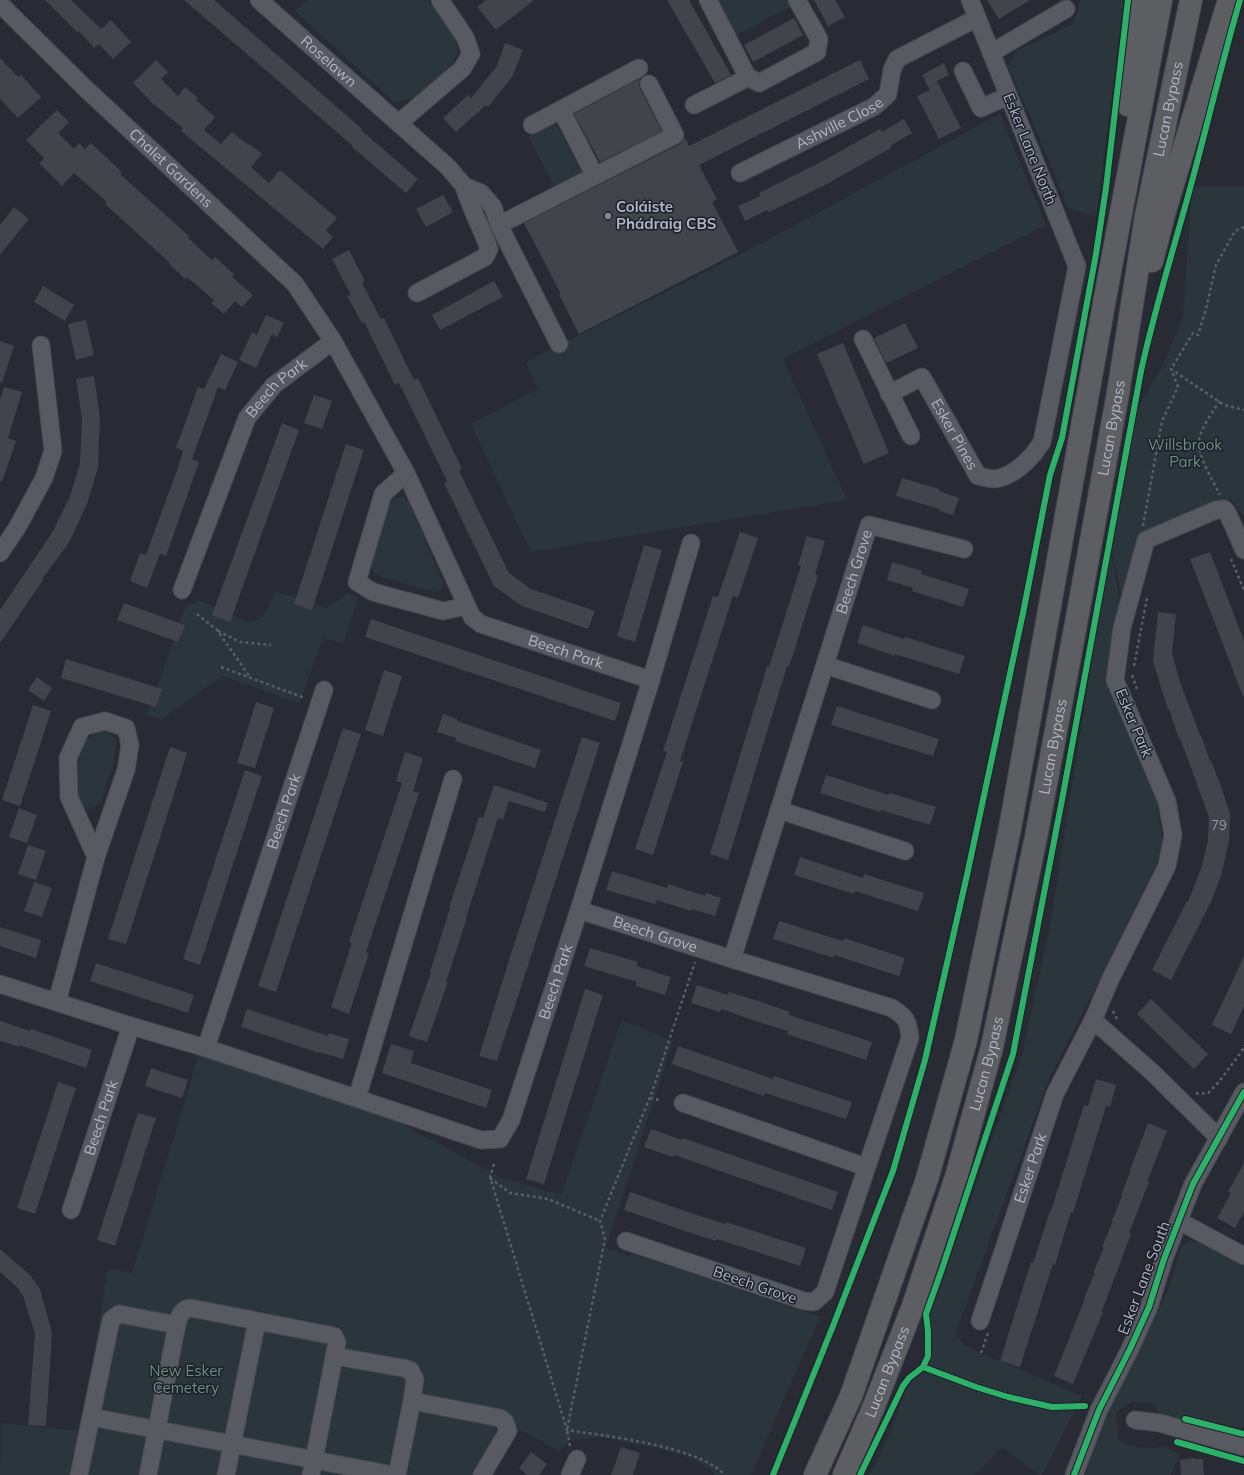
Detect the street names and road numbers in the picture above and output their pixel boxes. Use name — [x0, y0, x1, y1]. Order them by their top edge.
street label: Roselawn — [297, 31, 361, 91]
street label: Lucan Bypass — [1149, 60, 1187, 158]
street label: Esker Lane North — [999, 90, 1062, 207]
street label: Ashville Close — [792, 93, 887, 153]
street label: Chalet Gardens — [125, 124, 217, 212]
street label: Beech Park — [241, 354, 311, 421]
street label: Lucan Bypass — [1093, 379, 1129, 477]
street label: Esker Pines — [927, 395, 983, 473]
street label: Beech Grove — [832, 527, 876, 616]
street label: Beech Park — [526, 630, 606, 673]
street label: Esker Park — [1111, 686, 1158, 760]
street label: Lucan Bypass — [1034, 697, 1071, 796]
street label: Beech Park — [262, 771, 305, 852]
street label: Beech Grove — [611, 912, 700, 956]
street label: Beech Park — [534, 941, 576, 1022]
street label: Lucan Bypass — [965, 1015, 1007, 1113]
street label: Beech Park — [79, 1077, 122, 1158]
street label: Esker Park — [1010, 1130, 1051, 1206]
street label: Esker Lane South — [1113, 1218, 1174, 1337]
street label: Beech Grove — [711, 1261, 800, 1308]
street label: Lucan Bypass — [860, 1323, 913, 1420]

